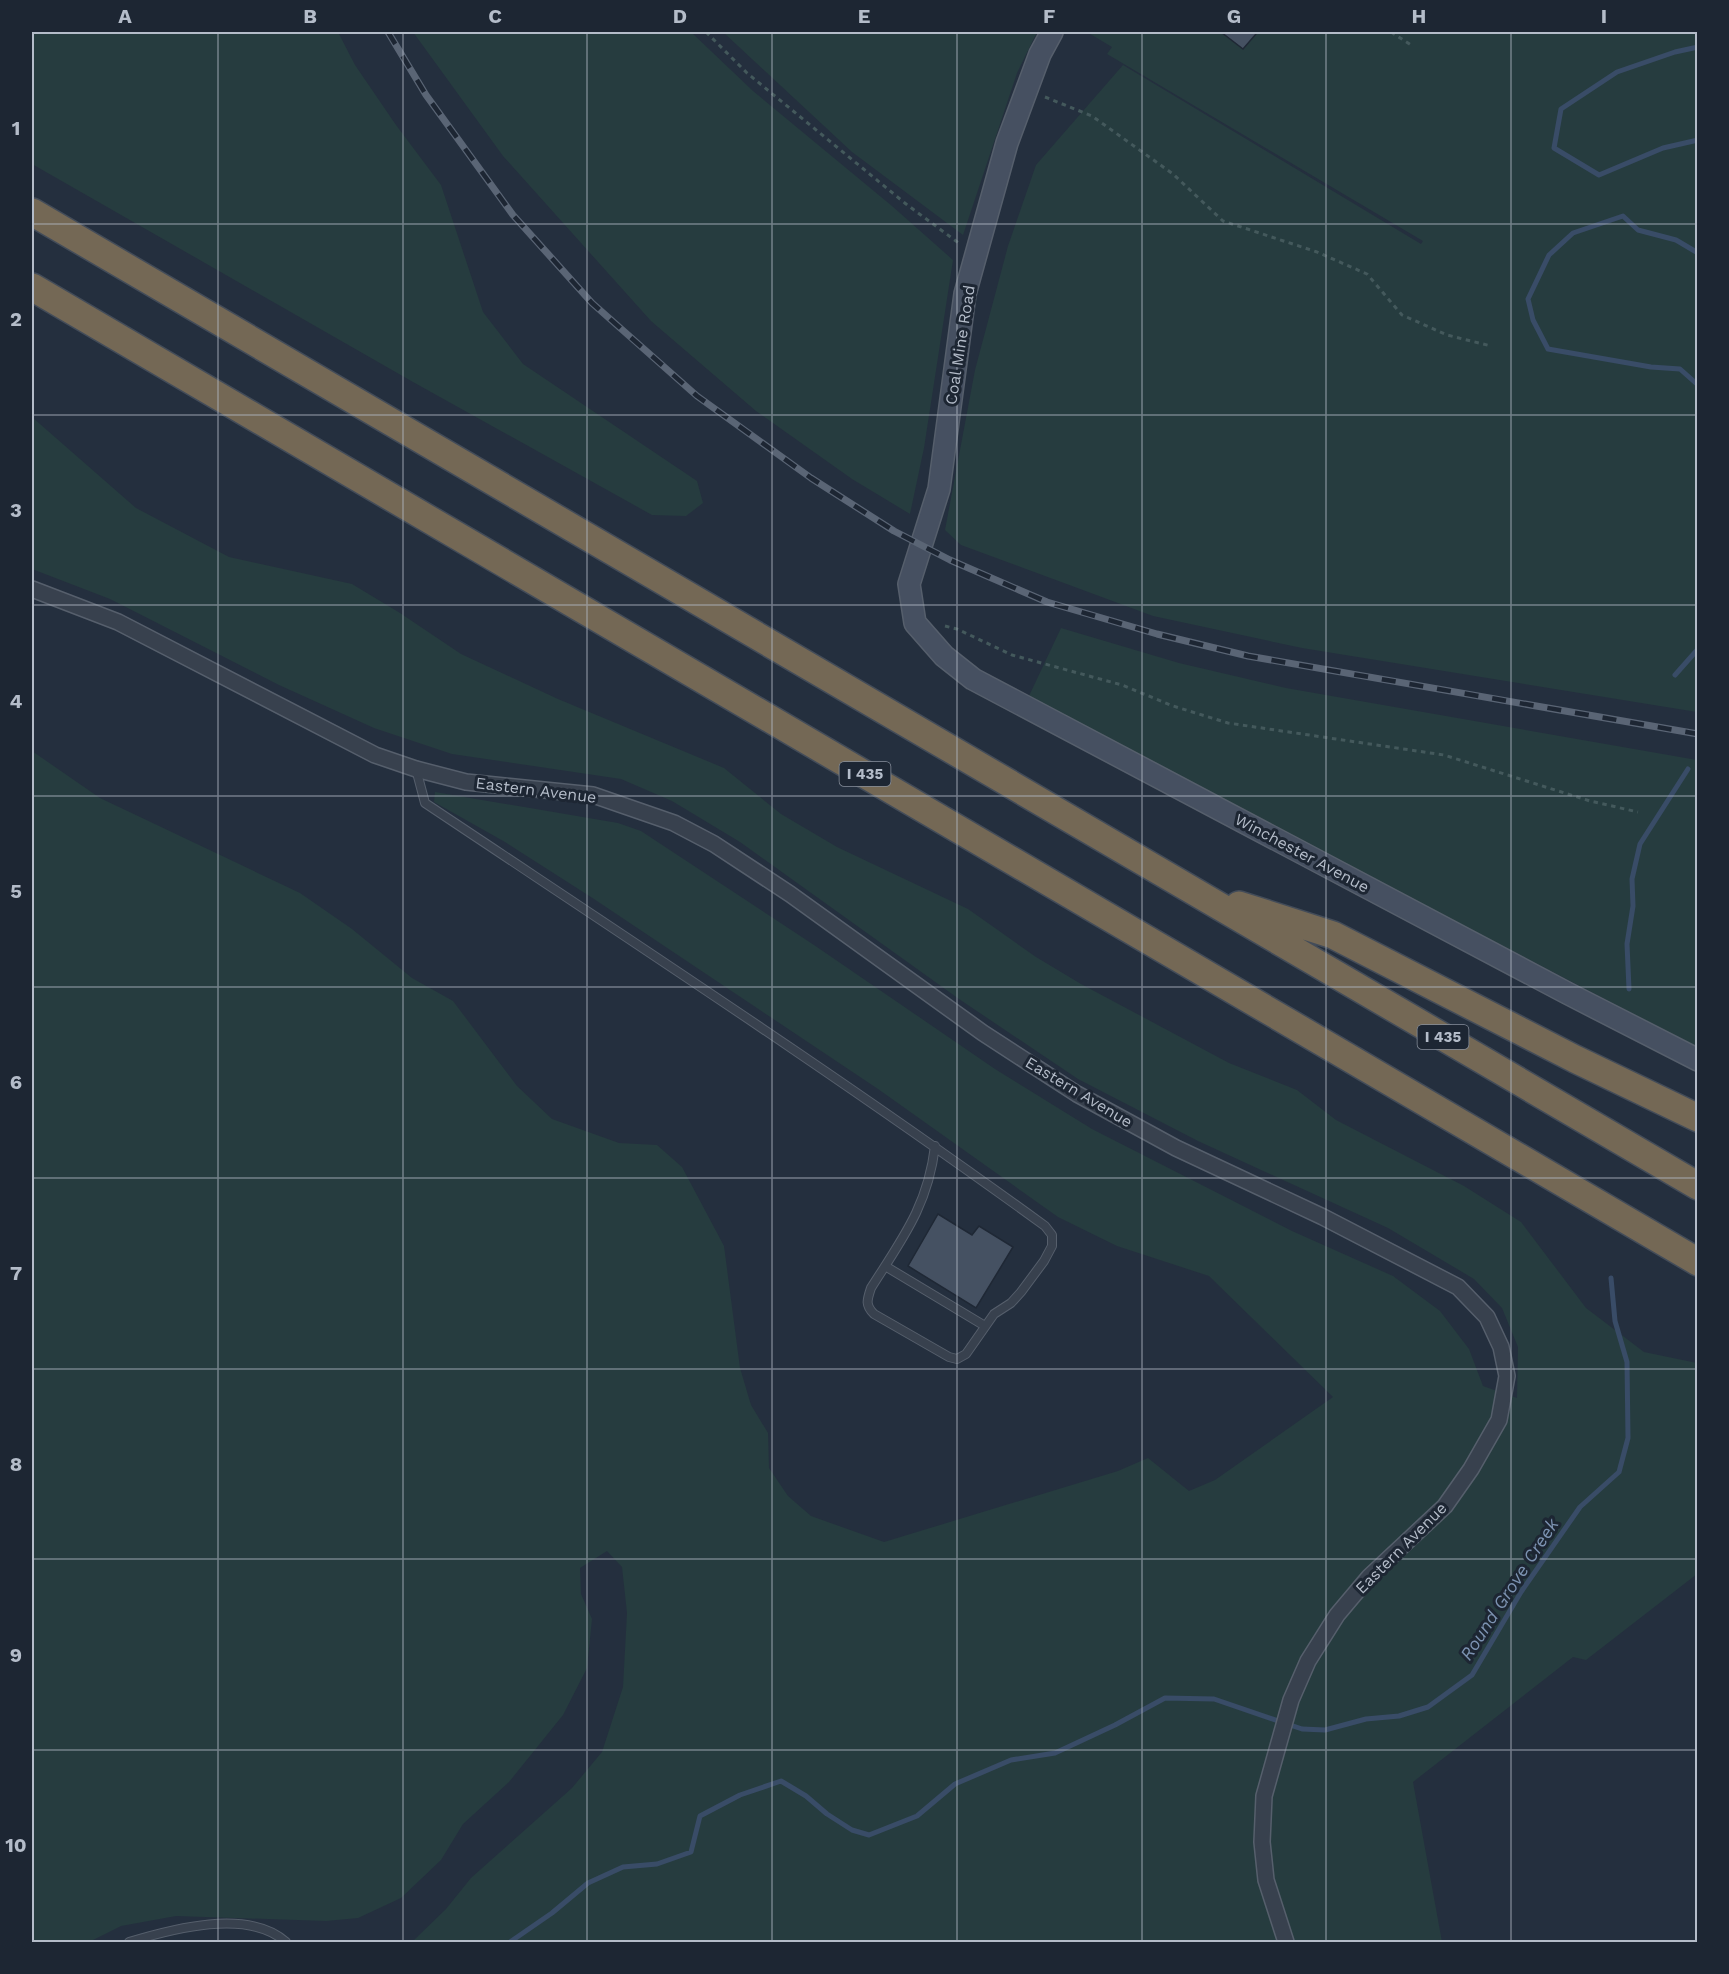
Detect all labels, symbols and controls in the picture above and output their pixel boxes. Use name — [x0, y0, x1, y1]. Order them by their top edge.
text: A — [118, 4, 132, 28]
text: B — [303, 4, 317, 28]
text: C — [488, 4, 502, 28]
text: D — [673, 4, 687, 28]
text: E — [858, 4, 870, 28]
text: F — [1043, 4, 1055, 28]
text: G — [1227, 4, 1241, 28]
text: H — [1412, 4, 1426, 28]
text: I — [1601, 4, 1607, 28]
text: 1 — [12, 116, 20, 140]
street label: Coal Mine Road — [941, 284, 979, 406]
text: 2 — [10, 307, 22, 331]
text: 3 — [10, 498, 22, 522]
text: 4 — [10, 689, 23, 713]
road number: I 435 — [840, 762, 890, 786]
street label: Eastern Avenue — [475, 773, 597, 807]
street label: Winchester Avenue — [1232, 810, 1372, 896]
text: 5 — [10, 879, 22, 903]
road number: I 435 — [1418, 1025, 1468, 1049]
street label: Eastern Avenue — [1022, 1053, 1136, 1131]
text: 6 — [10, 1070, 22, 1094]
text: 7 — [10, 1261, 22, 1285]
text: 8 — [10, 1452, 22, 1476]
street label: Eastern Avenue — [1351, 1498, 1451, 1598]
water label: Round Grove Creek — [1455, 1513, 1563, 1664]
text: 9 — [10, 1643, 22, 1667]
text: 10 — [5, 1833, 27, 1857]

